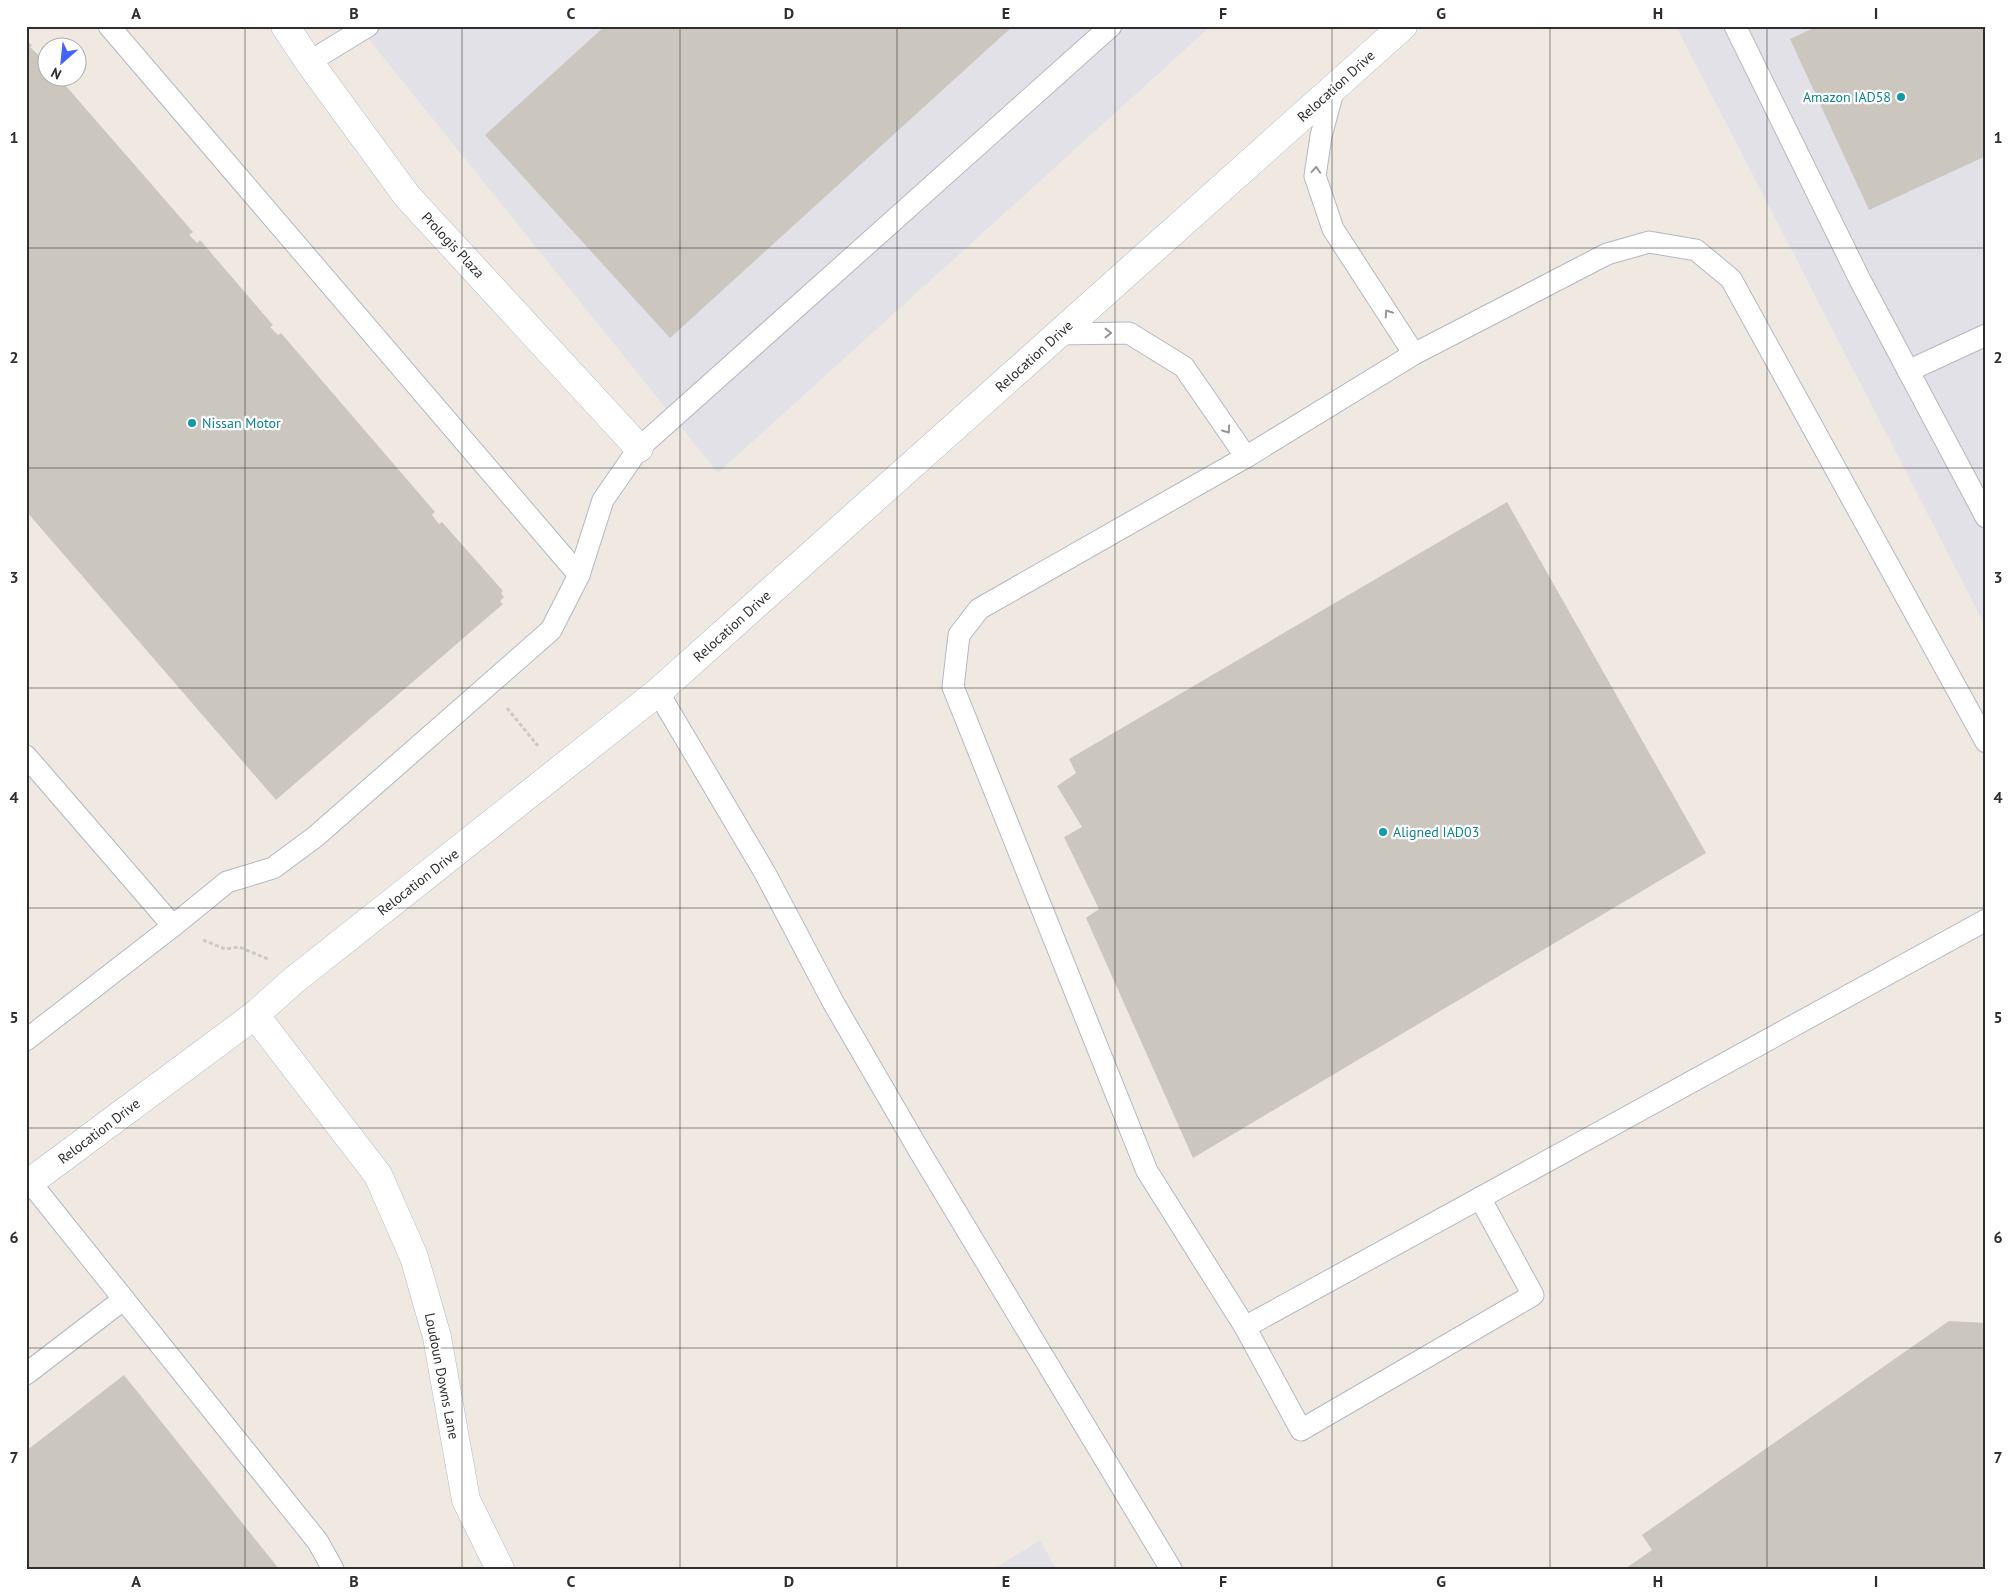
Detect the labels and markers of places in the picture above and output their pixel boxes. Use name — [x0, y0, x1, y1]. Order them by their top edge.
place label: Amazon IAD58 — [1803, 88, 1891, 106]
marker: Amazon IAD58 — [1895, 91, 1907, 103]
place label: Nissan Motor — [202, 414, 281, 432]
marker: Nissan Motor — [186, 417, 198, 429]
place label: Aligned IAD03 — [1393, 823, 1479, 841]
marker: Aligned IAD03 — [1377, 826, 1389, 838]

